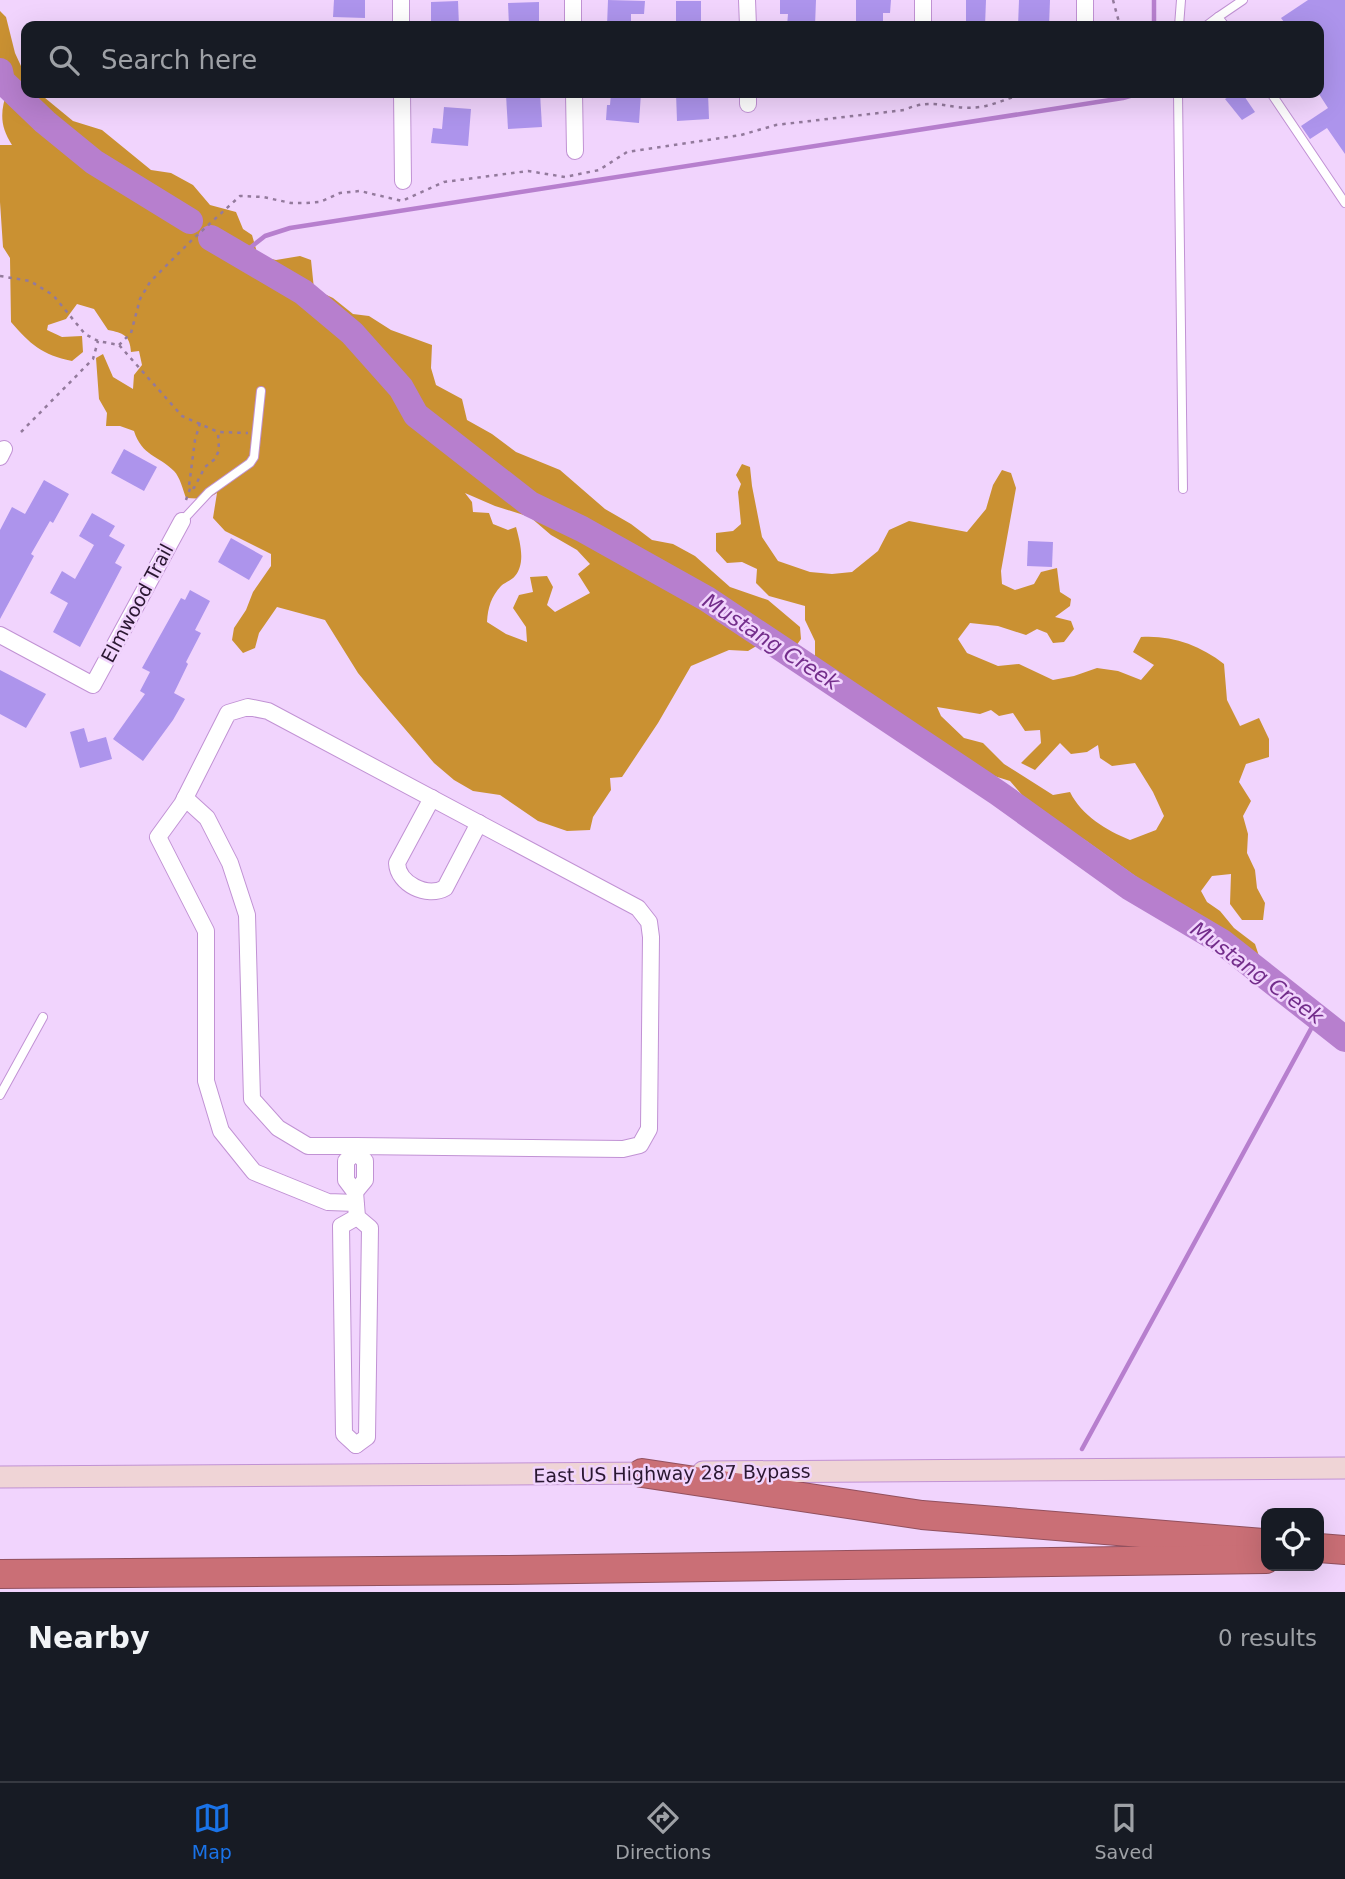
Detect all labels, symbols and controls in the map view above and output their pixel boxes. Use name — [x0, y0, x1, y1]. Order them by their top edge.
search box — [21, 21, 1324, 98]
icon: search — [45, 41, 83, 79]
text: Search here — [101, 45, 257, 75]
street label: Elmwood Trail — [96, 540, 178, 666]
water label: Mustang Creek — [698, 589, 845, 696]
water label: Mustang Creek — [1186, 917, 1329, 1030]
street label: East US Highway 287 Bypass — [533, 1460, 811, 1486]
map controls — [1261, 1508, 1324, 1571]
button: locate — [1261, 1508, 1324, 1571]
text: Nearby — [28, 1620, 150, 1655]
text: 0 results — [1218, 1625, 1317, 1651]
tab: Map — [192, 1799, 232, 1863]
tab: Directions — [615, 1799, 711, 1863]
tab: Saved — [1095, 1799, 1153, 1863]

